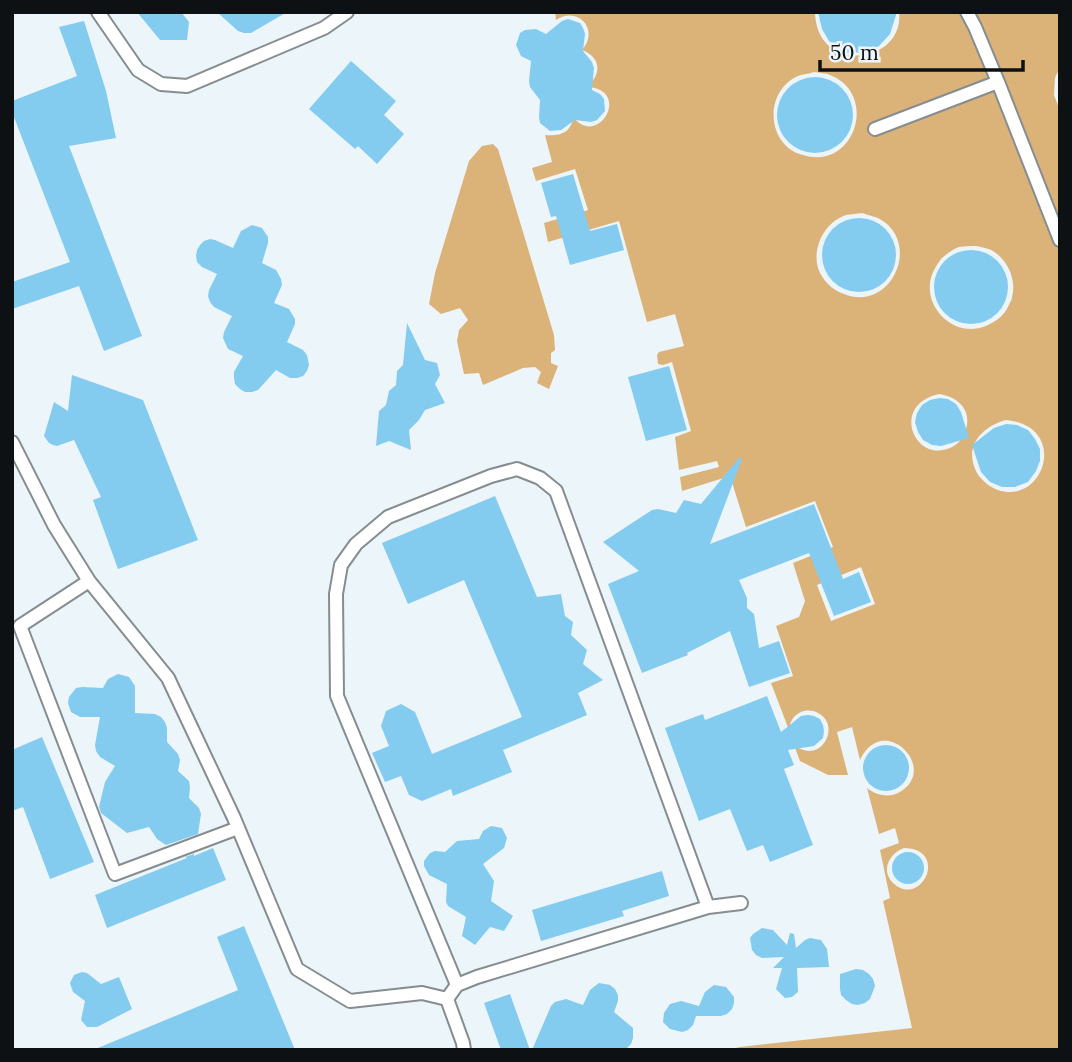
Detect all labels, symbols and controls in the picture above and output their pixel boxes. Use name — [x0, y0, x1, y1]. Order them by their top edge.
scale bar — [820, 28, 1023, 72]
text: 50 m — [830, 39, 879, 66]

